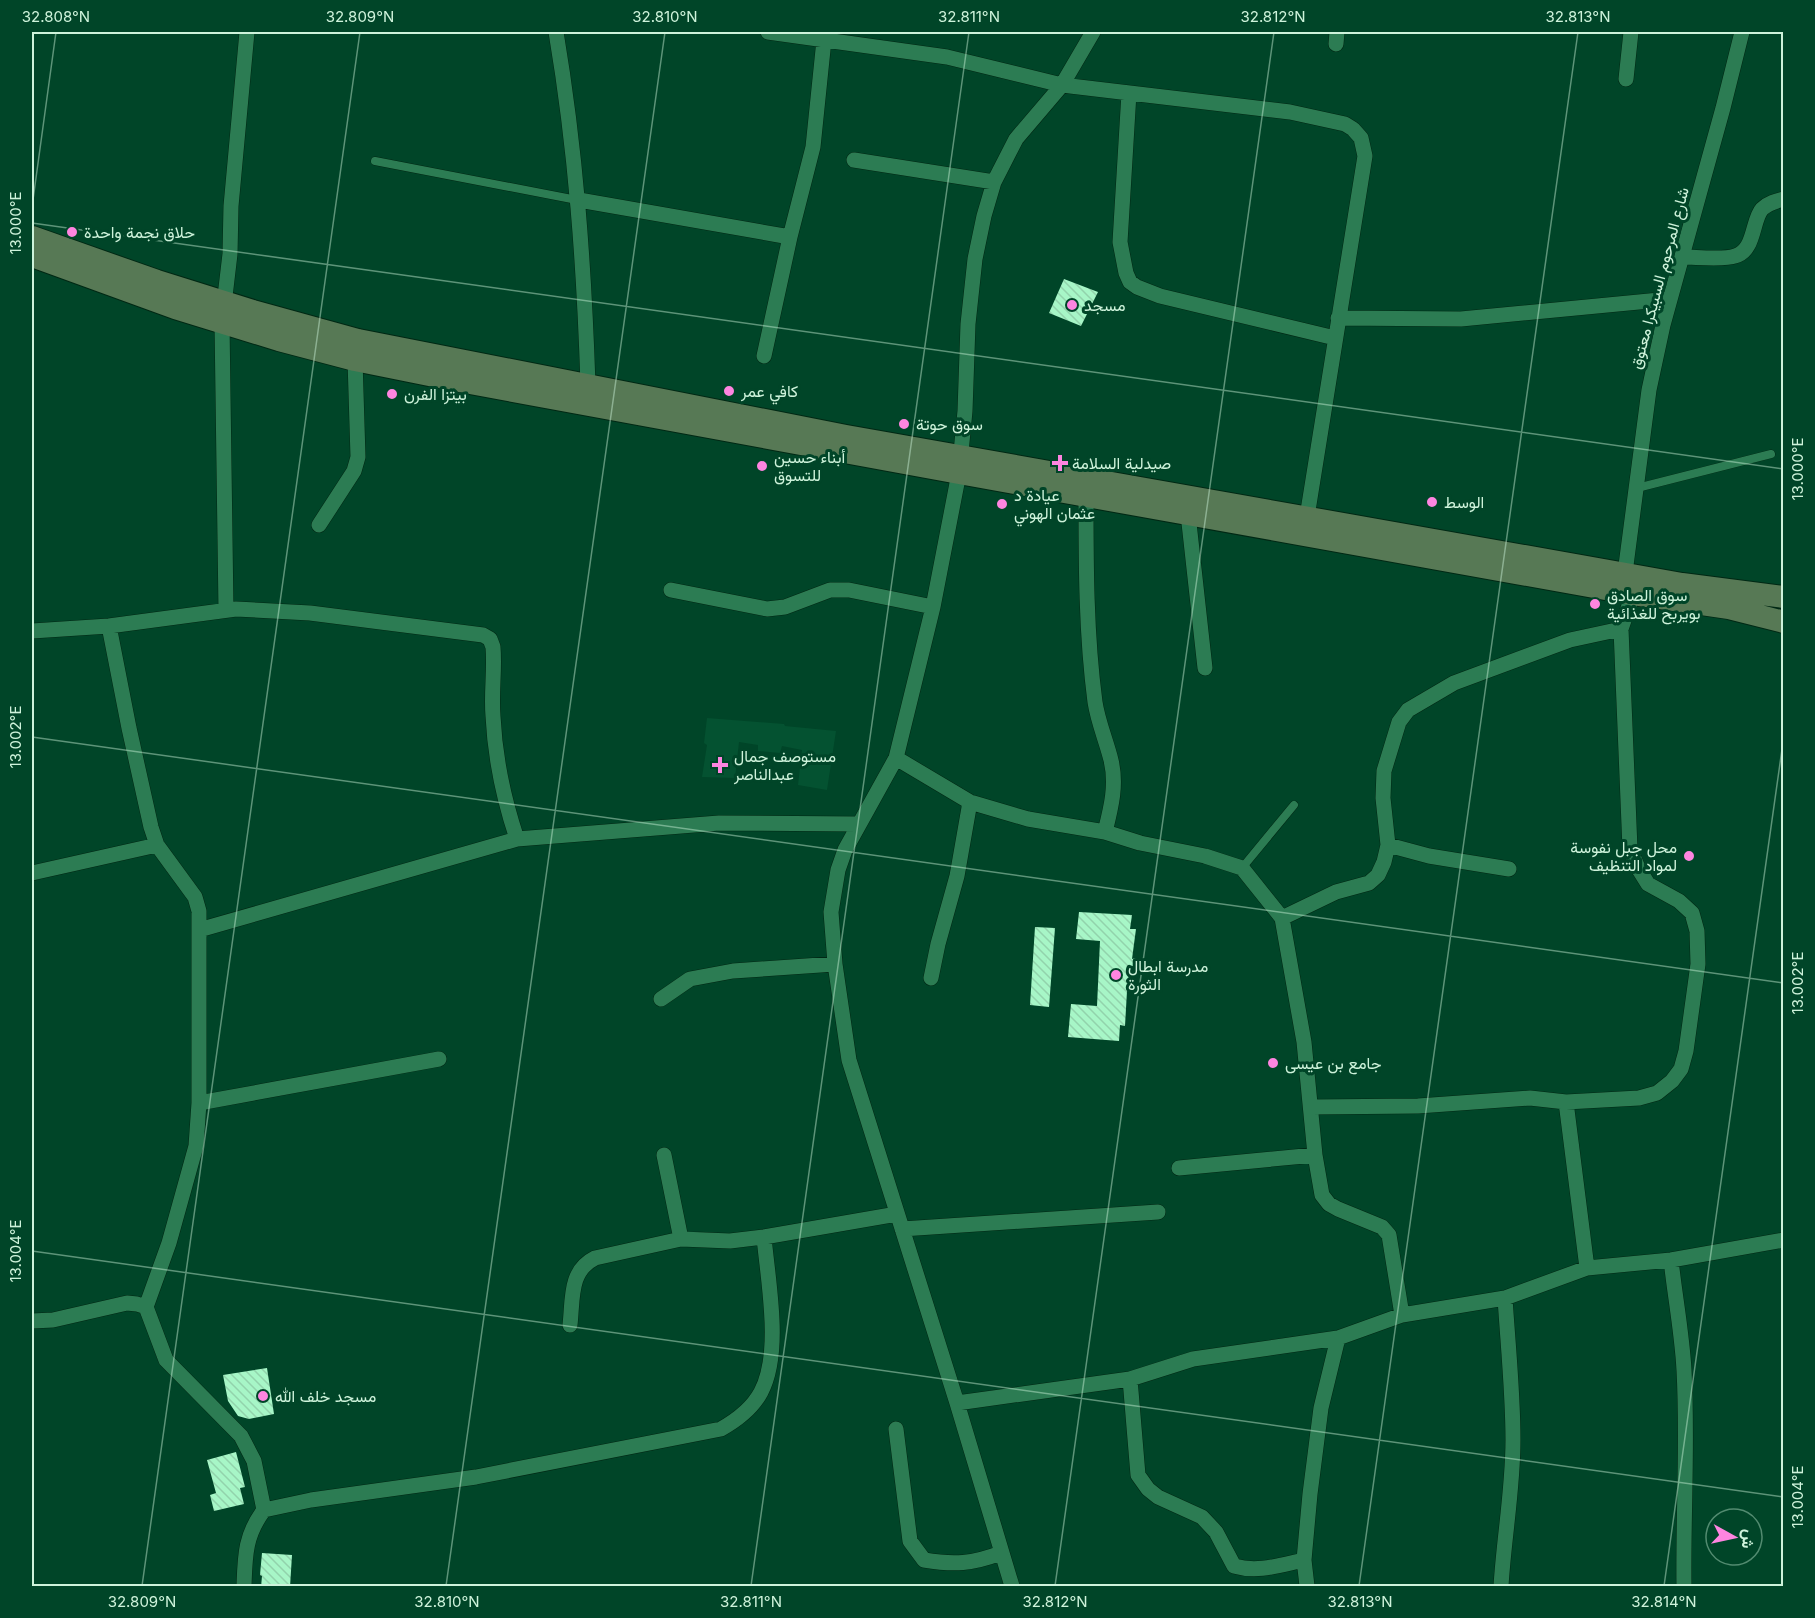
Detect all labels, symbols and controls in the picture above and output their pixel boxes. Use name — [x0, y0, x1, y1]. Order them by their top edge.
text: 32.808°N — [22, 7, 90, 26]
text: 32.809°N — [326, 7, 394, 26]
text: 32.810°N — [632, 7, 698, 26]
text: 32.811°N — [938, 7, 1000, 26]
text: 32.812°N — [1240, 7, 1306, 26]
text: 32.813°N — [1546, 7, 1610, 26]
street label: شارع المرحوم السبيكرا معتوق — [1625, 185, 1695, 372]
text: 13.000°E — [6, 191, 25, 255]
place label: حلاق نجمة واحدة — [84, 222, 195, 243]
marker: حلاق نجمة واحدة — [65, 225, 79, 239]
place label: مسجد — [1084, 295, 1125, 315]
marker: مسجد — [1065, 298, 1079, 312]
place label: كافي عمر — [740, 381, 798, 405]
place label: بيتزا الفرن — [404, 384, 467, 405]
marker: كافي عمر — [722, 384, 736, 398]
marker: بيتزا الفرن — [385, 387, 399, 401]
place label: سوق حوتة — [916, 414, 983, 435]
marker: سوق حوتة — [897, 417, 911, 431]
text: 13.000°E — [1788, 437, 1807, 501]
place label: أبناء حسين للتسوق — [774, 447, 845, 486]
place label: صيدلية السلامة — [1072, 453, 1171, 473]
marker: صيدلية السلامة — [1053, 456, 1067, 470]
marker: أبناء حسين للتسوق — [755, 459, 769, 473]
place label: عيادة د عثمان الهوني — [1014, 485, 1095, 527]
place label: الوسط — [1444, 492, 1484, 513]
marker: الوسط — [1425, 495, 1439, 509]
marker: عيادة د عثمان الهوني — [995, 497, 1009, 511]
place label: سوق الصادق بويربح للغذائية — [1607, 585, 1700, 625]
marker: سوق الصادق بويربح للغذائية — [1588, 597, 1602, 611]
text: 13.002°E — [6, 706, 25, 768]
place label: مستوصف جمال عبدالناصر — [733, 746, 836, 785]
marker: مستوصف جمال عبدالناصر — [711, 756, 729, 774]
place label: محل جبل نفوسة لمواد التنظيف — [1570, 837, 1677, 876]
marker: محل جبل نفوسة لمواد التنظيف — [1682, 849, 1696, 863]
text: 13.002°E — [1788, 952, 1807, 1014]
place label: مدرسة ابطال الثورة — [1128, 956, 1208, 995]
marker: مدرسة ابطال الثورة — [1109, 968, 1123, 982]
place label: جامع بن عيسى — [1285, 1053, 1382, 1075]
marker: جامع بن عيسى — [1266, 1056, 1280, 1070]
text: 13.004°E — [6, 1219, 25, 1283]
place label: مسجد خلف الله — [275, 1386, 376, 1406]
marker: مسجد خلف الله — [256, 1389, 270, 1403]
text: 13.004°E — [1788, 1465, 1807, 1529]
north arrow — [1704, 1507, 1764, 1567]
text: ش — [1738, 1528, 1760, 1550]
text: 32.809°N — [108, 1592, 176, 1611]
text: 32.810°N — [414, 1592, 480, 1611]
text: 32.811°N — [720, 1592, 782, 1611]
text: 32.812°N — [1022, 1592, 1088, 1611]
text: 32.813°N — [1328, 1592, 1392, 1611]
text: 32.814°N — [1631, 1592, 1697, 1611]

